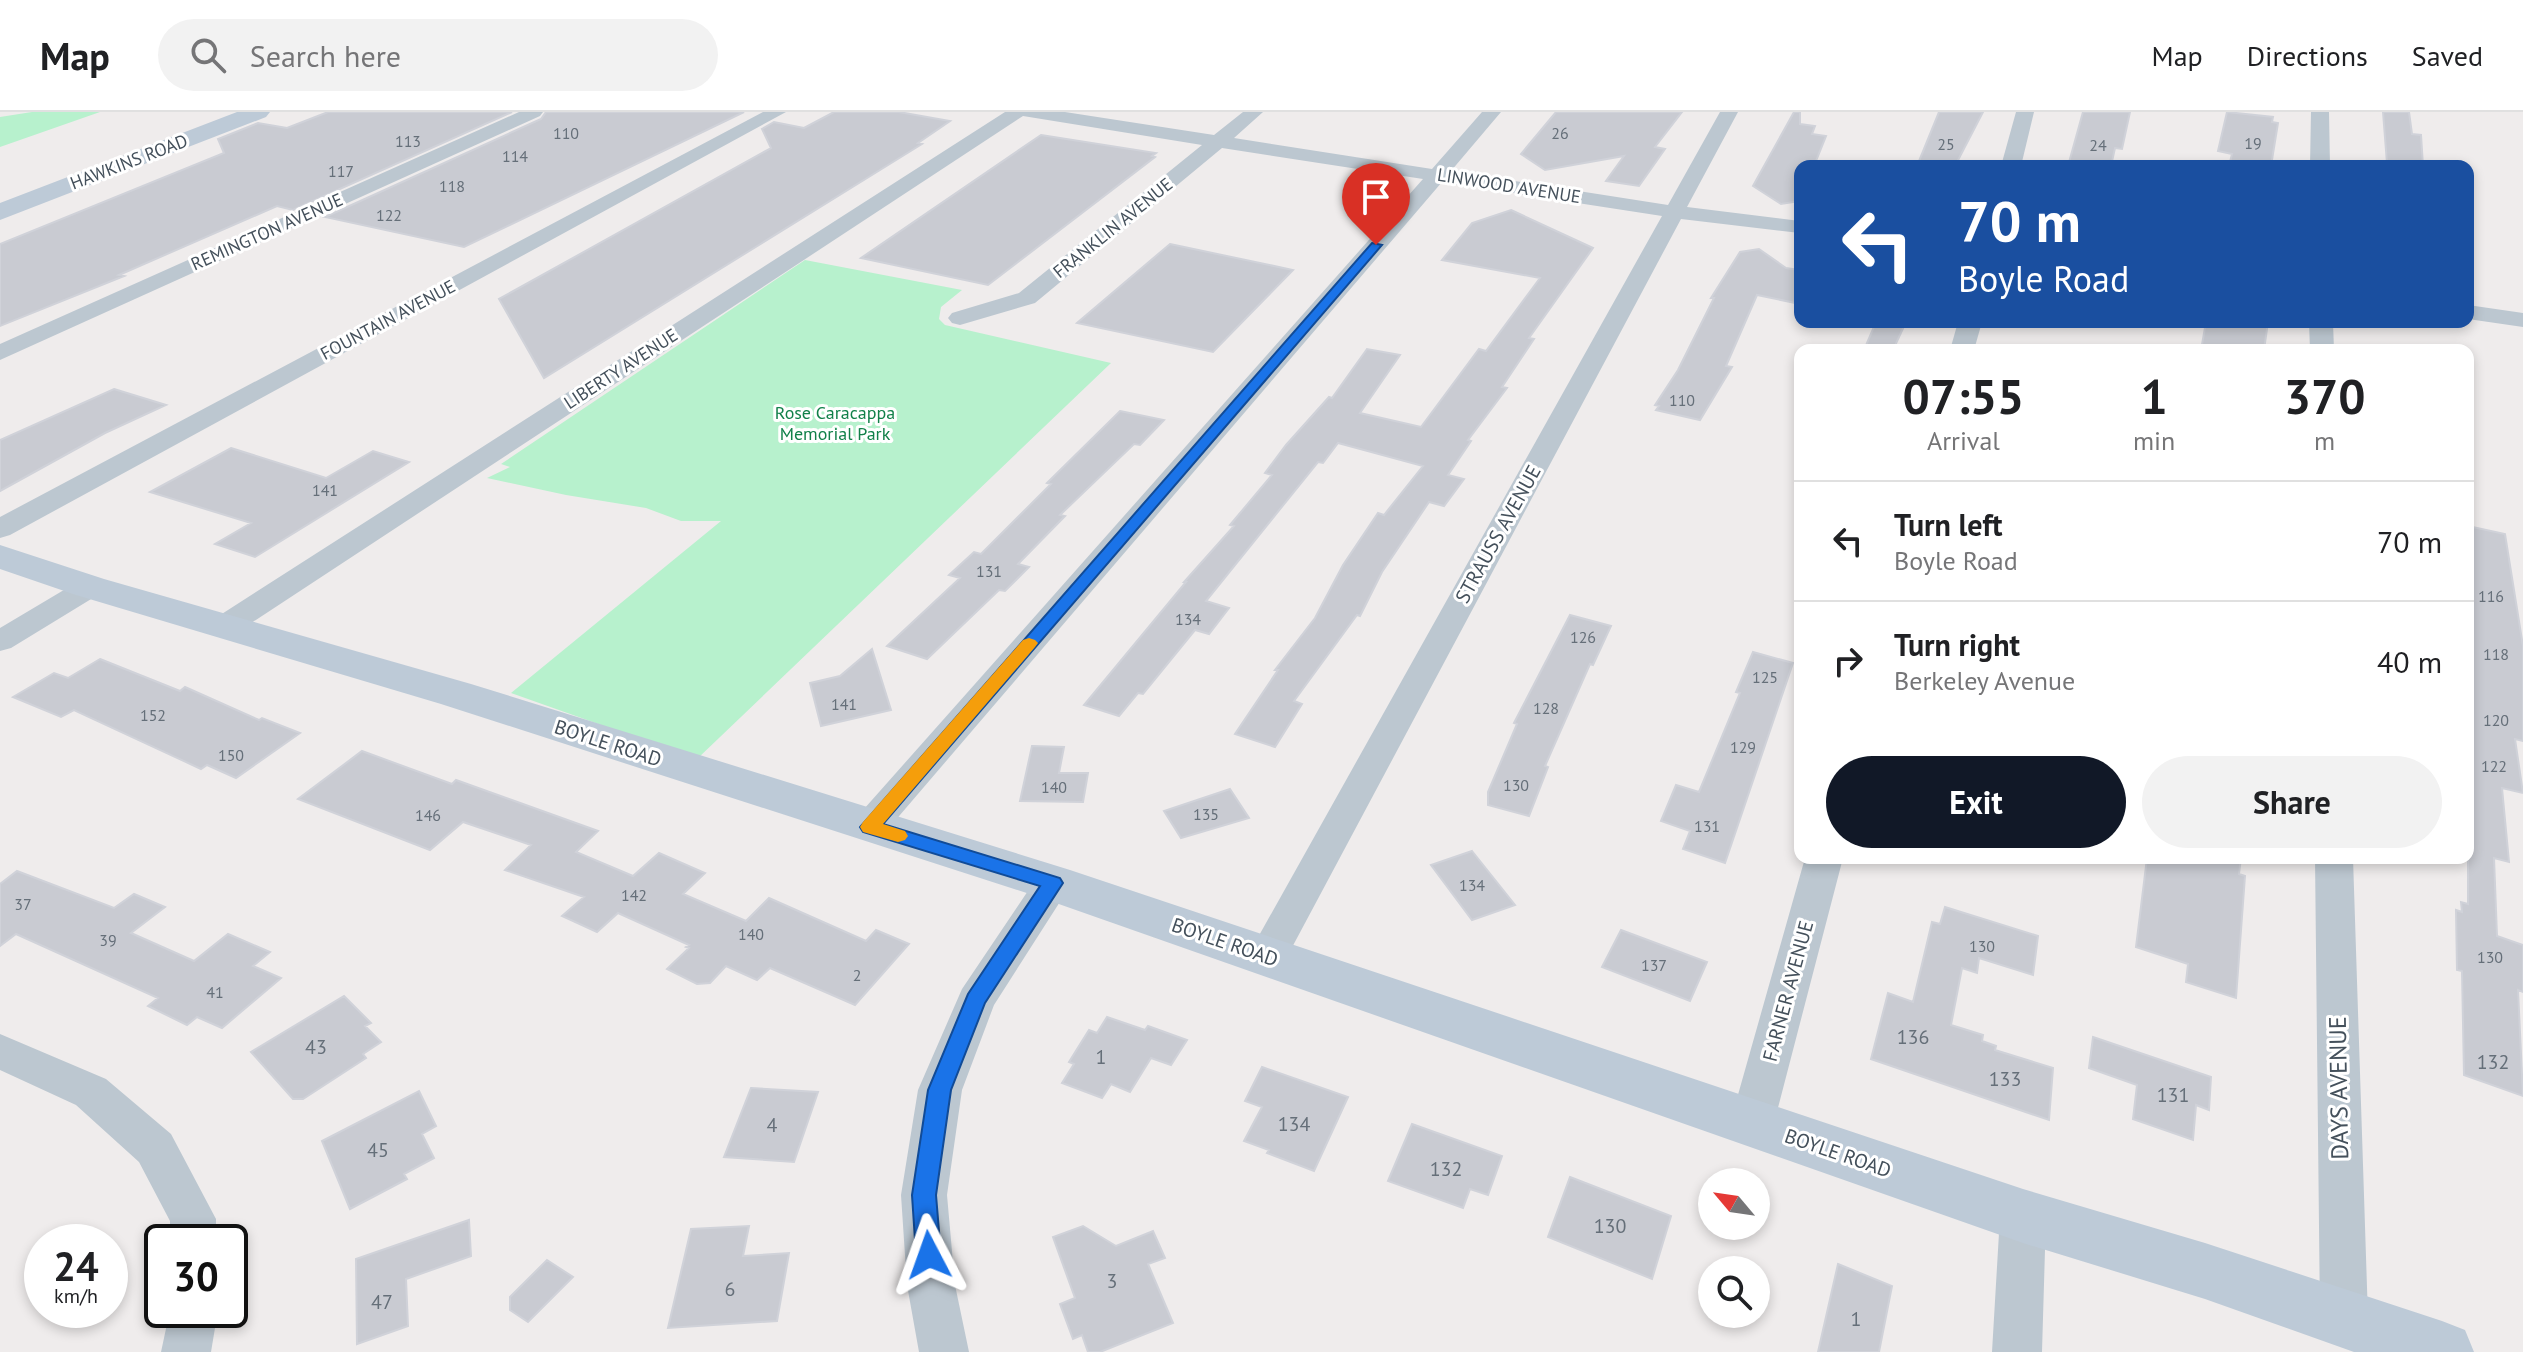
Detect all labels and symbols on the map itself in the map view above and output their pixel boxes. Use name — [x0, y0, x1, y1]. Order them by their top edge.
house number: 110 — [553, 123, 579, 143]
house number: 26 — [1551, 123, 1569, 143]
street label: HAWKINS ROAD — [67, 129, 191, 194]
house number: 113 — [395, 131, 421, 151]
house number: 19 — [2244, 133, 2262, 153]
house number: 25 — [1937, 134, 1955, 154]
house number: 24 — [2089, 135, 2107, 155]
house number: 114 — [502, 146, 528, 166]
house number: 117 — [328, 161, 354, 181]
pin — [1342, 163, 1410, 245]
street label: LINWOOD AVENUE — [1436, 163, 1582, 208]
street label: FRANKLIN AVENUE — [1048, 172, 1177, 283]
house number: 118 — [439, 176, 465, 196]
street label: REMINGTON AVENUE — [187, 188, 346, 275]
house number: 122 — [376, 205, 402, 225]
street label: FOUNTAIN AVENUE — [316, 274, 459, 365]
street label: LIBERTY AVENUE — [560, 323, 682, 414]
house number: 110 — [1669, 390, 1695, 410]
park label: Rose Caracappa Memorial Park — [775, 401, 895, 445]
street label: STRAUSS AVENUE — [1449, 460, 1547, 608]
house number: 141 — [312, 480, 338, 500]
house number: 131 — [976, 561, 1002, 581]
house number: 116 — [2478, 586, 2504, 606]
house number: 134 — [1175, 609, 1201, 629]
house number: 126 — [1570, 627, 1596, 647]
house number: 118 — [2483, 644, 2509, 664]
house number: 125 — [1752, 667, 1778, 687]
house number: 141 — [831, 694, 857, 714]
house number: 128 — [1533, 698, 1559, 718]
house number: 152 — [140, 705, 166, 725]
house number: 120 — [2483, 710, 2509, 730]
street label: BOYLE ROAD — [551, 713, 665, 773]
house number: 129 — [1730, 737, 1756, 757]
house number: 150 — [218, 745, 244, 765]
house number: 122 — [2481, 756, 2507, 776]
house number: 130 — [1503, 775, 1529, 795]
house number: 140 — [1041, 777, 1067, 797]
house number: 135 — [1193, 804, 1219, 824]
house number: 146 — [415, 805, 441, 825]
house number: 131 — [1694, 816, 1720, 836]
house number: 134 — [1459, 875, 1485, 895]
house number: 142 — [621, 885, 647, 905]
house number: 37 — [14, 894, 32, 914]
street label: BOYLE ROAD — [1168, 912, 1282, 972]
street label: FARNER AVENUE — [1757, 918, 1819, 1064]
house number: 140 — [738, 924, 764, 944]
house number: 39 — [99, 930, 117, 950]
house number: 130 — [1969, 936, 1995, 956]
house number: 130 — [2477, 947, 2503, 967]
house number: 137 — [1641, 955, 1667, 975]
house number: 2 — [853, 965, 861, 985]
house number: 41 — [206, 982, 224, 1002]
street label: DAYS AVENUE — [2322, 1016, 2355, 1160]
house number: 136 — [1897, 1024, 1929, 1050]
house number: 43 — [305, 1034, 327, 1060]
house number: 1 — [1096, 1044, 1106, 1070]
house number: 132 — [2477, 1049, 2509, 1075]
house number: 133 — [1989, 1066, 2021, 1092]
house number: 131 — [2157, 1082, 2189, 1108]
house number: 134 — [1278, 1111, 1310, 1137]
house number: 4 — [767, 1112, 778, 1138]
street label: BOYLE ROAD — [1781, 1123, 1895, 1183]
house number: 45 — [367, 1137, 389, 1163]
house number: 132 — [1430, 1156, 1462, 1182]
north arrow — [1698, 1168, 1770, 1240]
position arrow — [887, 1213, 971, 1297]
house number: 130 — [1594, 1213, 1626, 1239]
speed limit sign: 30 — [144, 1224, 248, 1328]
house number: 3 — [1107, 1268, 1117, 1294]
house number: 6 — [725, 1276, 735, 1302]
house number: 47 — [371, 1289, 393, 1315]
house number: 1 — [1851, 1306, 1861, 1332]

